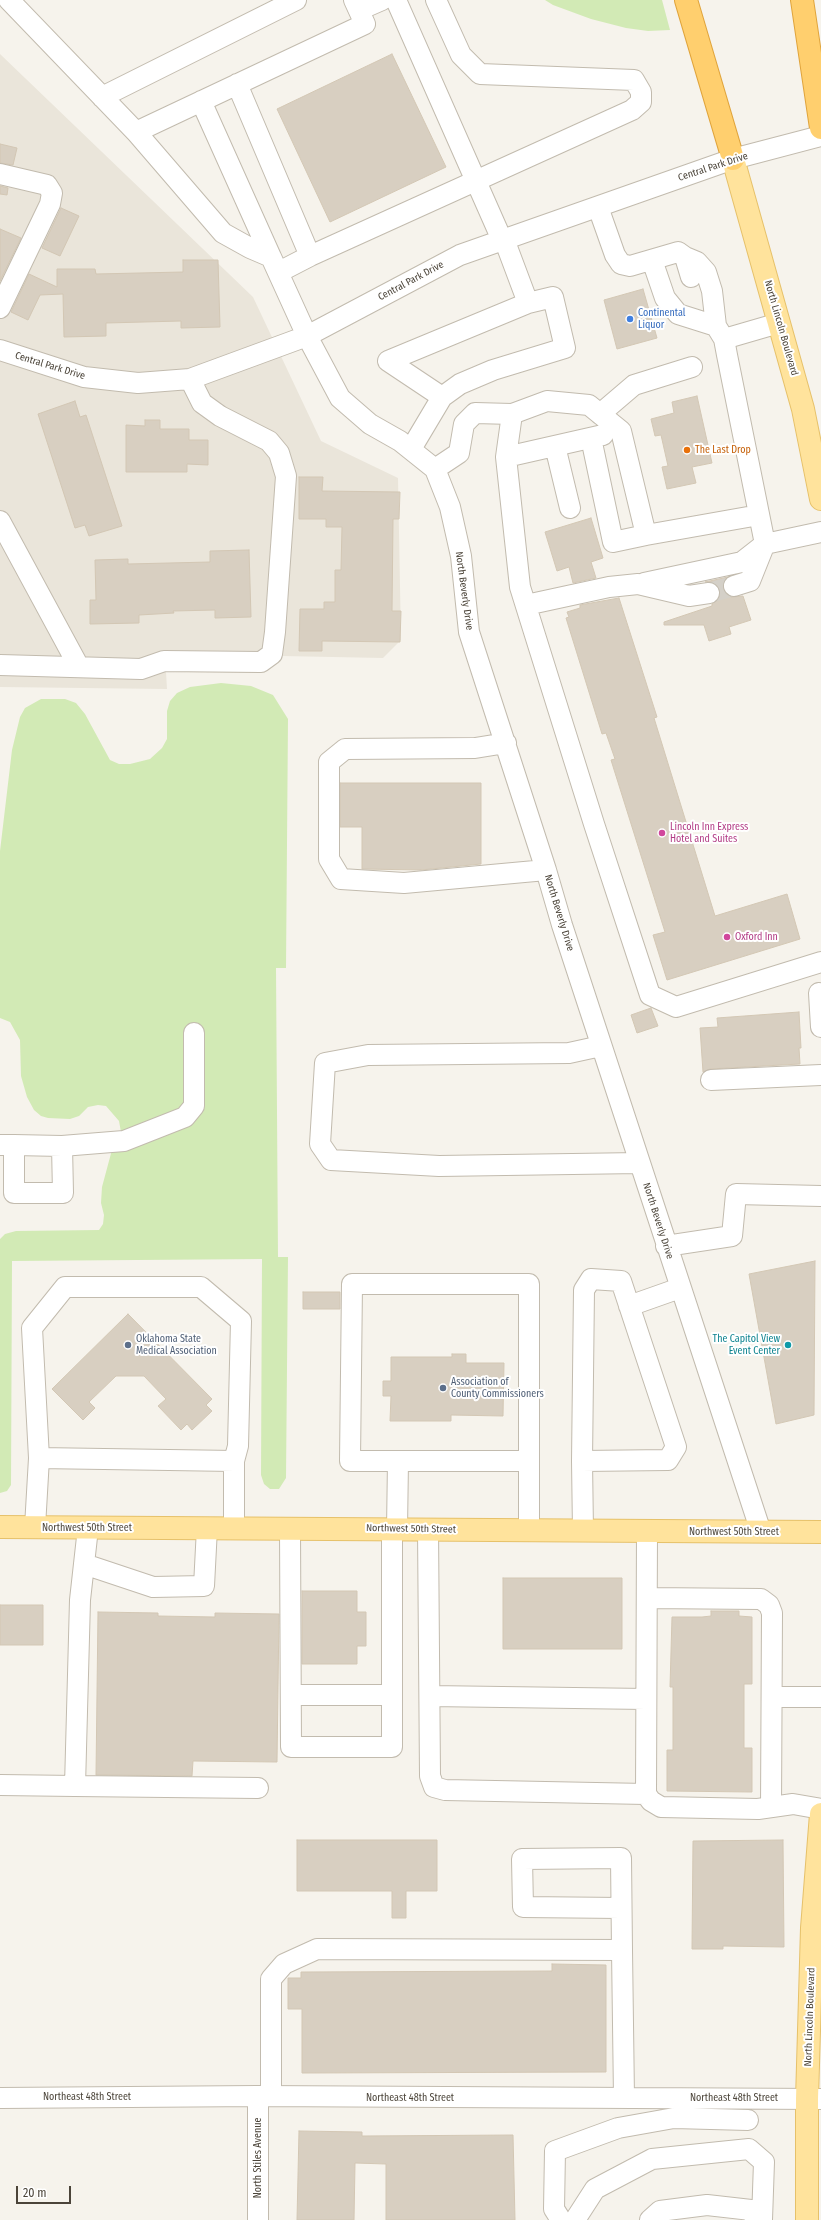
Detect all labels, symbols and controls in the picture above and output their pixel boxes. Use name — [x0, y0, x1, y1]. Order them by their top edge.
street label: Central Park Drive — [677, 150, 749, 184]
street label: Central Park Drive — [376, 259, 446, 303]
street label: North Lincoln Boulevard — [762, 279, 800, 377]
place label: Continental Liquor — [638, 307, 685, 330]
marker: Continental Liquor — [625, 314, 635, 324]
street label: Central Park Drive — [14, 350, 86, 382]
place label: The Last Drop — [695, 444, 751, 456]
marker: The Last Drop — [682, 445, 692, 455]
street label: North Beverly Drive — [453, 551, 475, 631]
place label: Lincoln Inn Express Hotel and Suites — [670, 821, 748, 844]
marker: Lincoln Inn Express Hotel and Suites — [657, 828, 667, 838]
street label: North Beverly Drive — [542, 873, 576, 953]
place label: Oxford Inn — [735, 931, 778, 943]
marker: Oxford Inn — [722, 932, 732, 942]
street label: North Beverly Drive — [640, 1181, 676, 1261]
place label: Oklahoma State Medical Association — [136, 1333, 217, 1356]
place label: The Capitol View Event Center — [713, 1333, 780, 1356]
marker: Oklahoma State Medical Association — [123, 1340, 133, 1350]
marker: The Capitol View Event Center — [783, 1340, 793, 1350]
place label: Association of County Commissioners — [451, 1376, 544, 1400]
marker: Association of County Commissioners — [438, 1383, 448, 1393]
street label: Northwest 50th Street — [42, 1522, 132, 1534]
street label: Northwest 50th Street — [366, 1522, 456, 1536]
street label: Northwest 50th Street — [689, 1526, 779, 1538]
street label: North Lincoln Boulevard — [802, 1967, 818, 2067]
street label: Northeast 48th Street — [43, 2091, 131, 2103]
street label: Northeast 48th Street — [366, 2092, 454, 2104]
street label: Northeast 48th Street — [690, 2092, 778, 2104]
street label: North Stiles Avenue — [252, 2118, 264, 2198]
scale bar — [18, 2178, 73, 2204]
text: 20 m — [23, 2186, 47, 2200]

